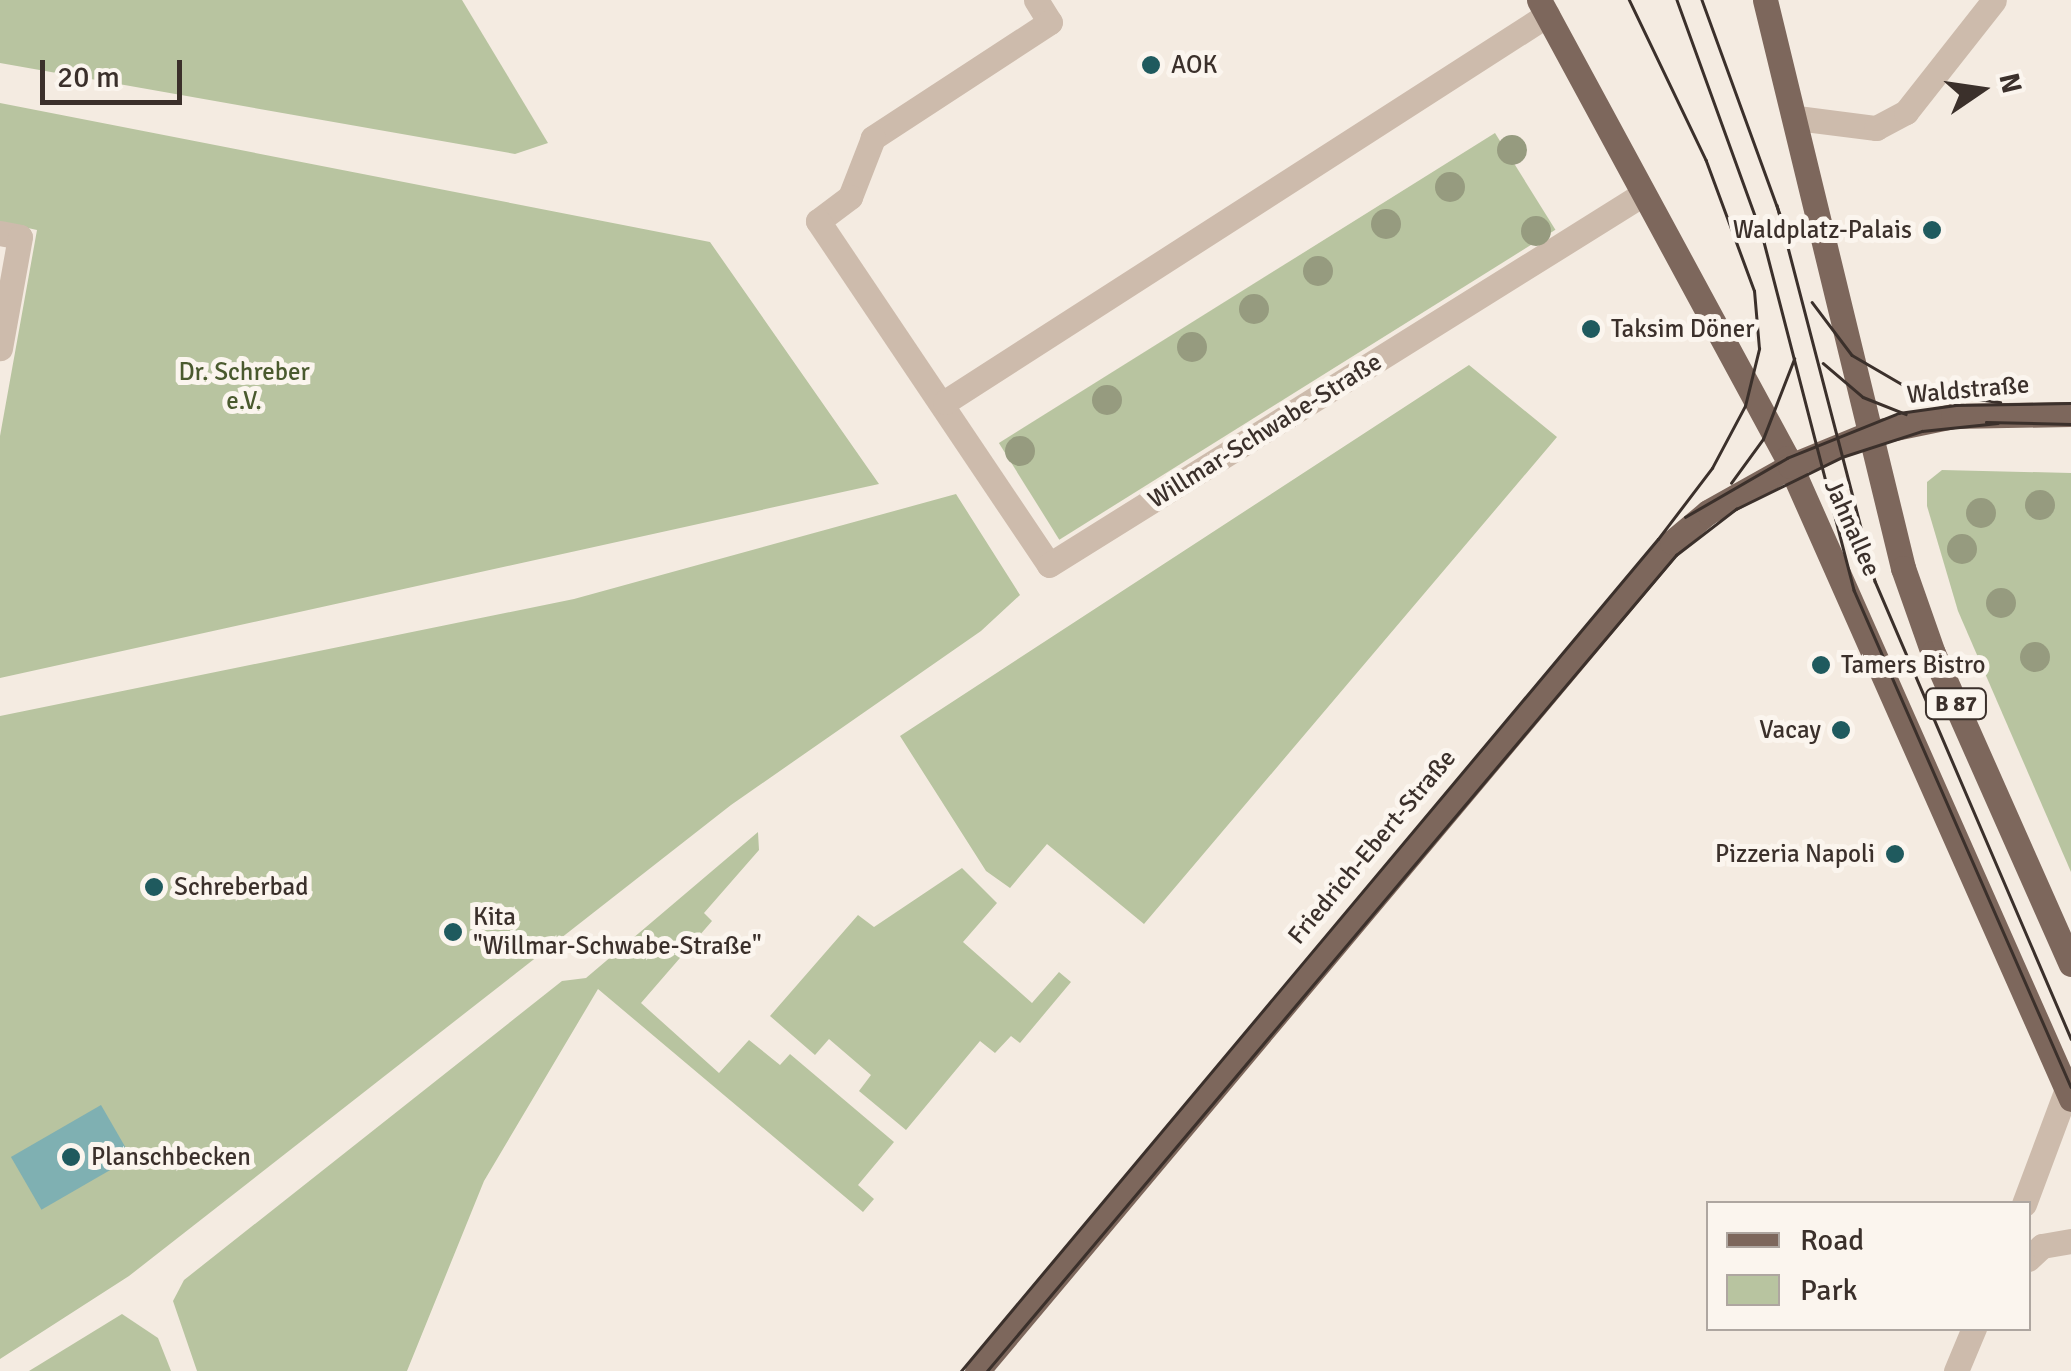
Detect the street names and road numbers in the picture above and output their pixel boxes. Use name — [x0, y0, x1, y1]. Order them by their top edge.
street label: Willmar-Schwabe-Straße — [1143, 347, 1387, 515]
street label: Waldstraße — [1905, 370, 2031, 410]
street label: Jahnallee — [1817, 475, 1887, 581]
road number: B 87 — [1924, 687, 1988, 721]
street label: Friedrich-Ebert-Straße — [1282, 744, 1462, 950]

